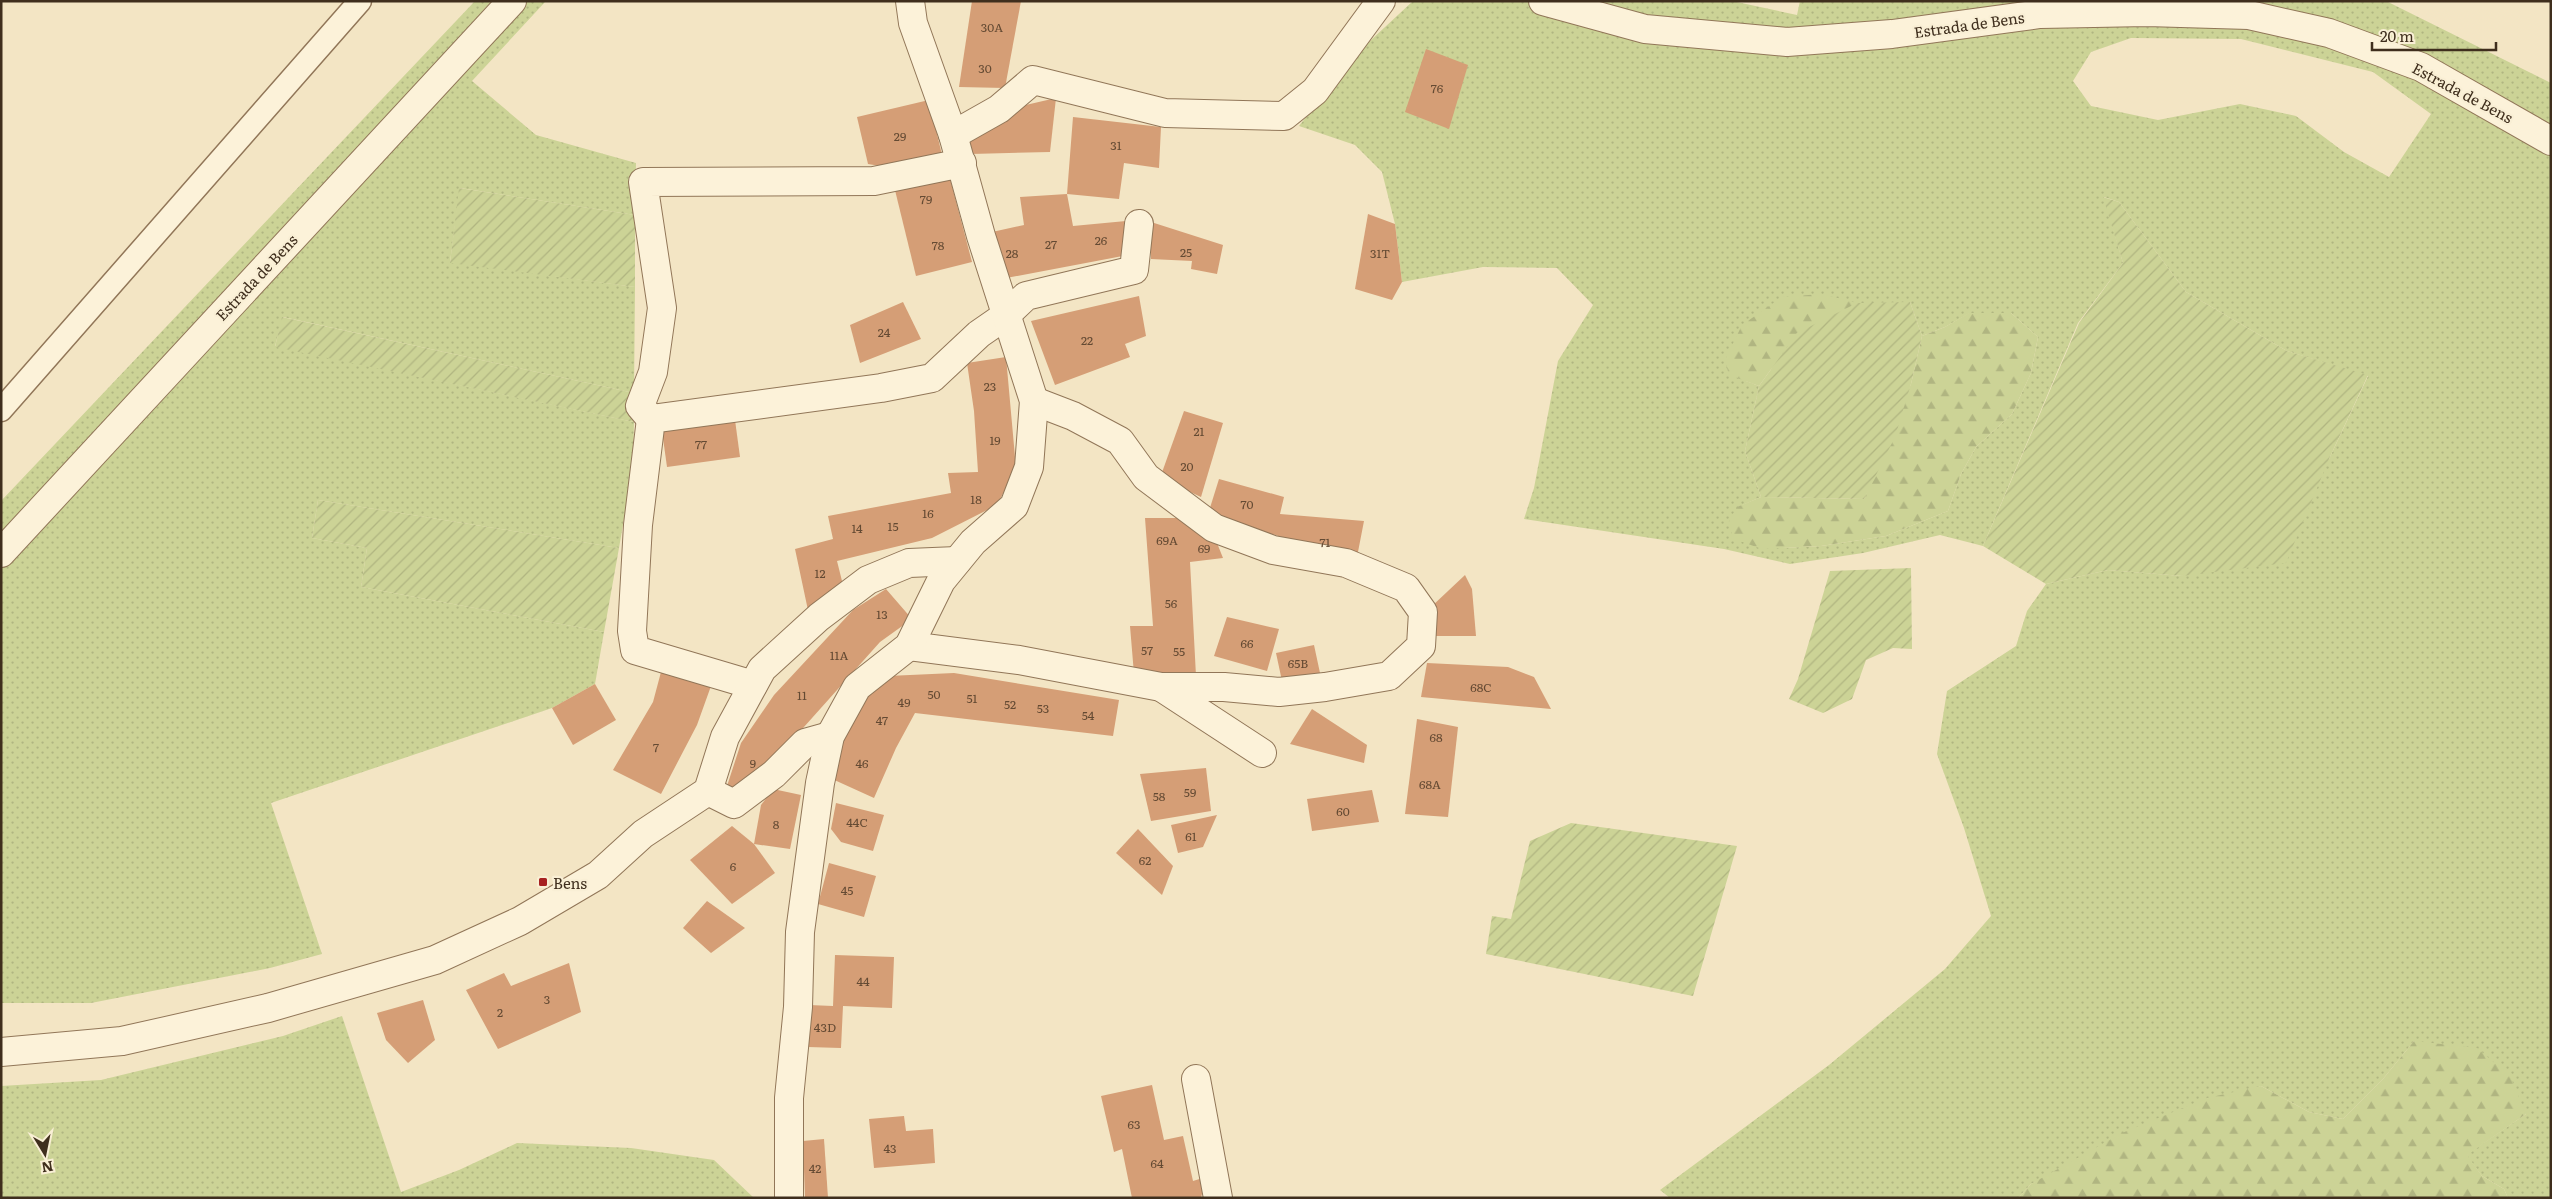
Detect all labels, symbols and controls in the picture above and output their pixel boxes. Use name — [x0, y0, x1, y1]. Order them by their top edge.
street label: Estrada de Bens — [1912, 5, 2026, 43]
house number: 30A — [981, 18, 1003, 36]
scale bar — [2372, 20, 2496, 52]
text: 20 m — [2380, 24, 2414, 47]
street label: Estrada de Bens — [2409, 56, 2518, 128]
house number: 30 — [978, 59, 992, 77]
house number: 76 — [1431, 79, 1444, 97]
house number: 29 — [894, 127, 906, 145]
house number: 31 — [1110, 136, 1122, 154]
house number: 79 — [920, 190, 932, 208]
street label: Estrada de Bens — [210, 228, 302, 326]
house number: 26 — [1095, 231, 1108, 249]
house number: 27 — [1045, 235, 1057, 253]
house number: 78 — [932, 236, 945, 254]
house number: 25 — [1180, 243, 1192, 261]
house number: 28 — [1006, 244, 1019, 262]
house number: 31T — [1370, 244, 1390, 262]
house number: 24 — [878, 323, 891, 341]
house number: 22 — [1081, 331, 1093, 349]
house number: 23 — [984, 377, 996, 395]
house number: 21 — [1194, 422, 1205, 440]
house number: 19 — [989, 431, 1001, 449]
house number: 77 — [695, 435, 707, 453]
house number: 20 — [1180, 457, 1194, 475]
house number: 18 — [970, 490, 982, 508]
house number: 70 — [1240, 495, 1254, 513]
house number: 16 — [922, 504, 934, 522]
house number: 15 — [888, 517, 898, 535]
house number: 14 — [851, 519, 863, 537]
house number: 69A — [1156, 531, 1178, 549]
house number: 71 — [1320, 533, 1331, 551]
house number: 69 — [1198, 539, 1210, 557]
house number: 12 — [815, 564, 825, 582]
house number: 56 — [1165, 594, 1178, 612]
house number: 13 — [876, 605, 888, 623]
house number: 66 — [1241, 634, 1254, 652]
house number: 57 — [1141, 641, 1153, 659]
house number: 55 — [1173, 642, 1185, 660]
house number: 11A — [830, 646, 848, 664]
house number: 65B — [1288, 654, 1308, 672]
house number: 68C — [1470, 678, 1492, 696]
house number: 50 — [927, 685, 941, 703]
house number: 11 — [797, 686, 807, 704]
house number: 51 — [967, 689, 978, 707]
house number: 49 — [898, 693, 910, 711]
house number: 52 — [1004, 695, 1016, 713]
house number: 53 — [1037, 699, 1049, 717]
house number: 54 — [1082, 706, 1095, 724]
house number: 47 — [876, 711, 888, 729]
house number: 68 — [1429, 728, 1443, 746]
house number: 7 — [653, 738, 659, 756]
house number: 9 — [750, 754, 756, 772]
house number: 46 — [855, 754, 869, 772]
house number: 68A — [1419, 775, 1441, 793]
house number: 59 — [1184, 783, 1196, 801]
house number: 58 — [1153, 787, 1166, 805]
house number: 60 — [1336, 802, 1350, 820]
house number: 44C — [846, 813, 868, 831]
house number: 8 — [773, 815, 780, 833]
house number: 61 — [1185, 827, 1197, 845]
house number: 62 — [1139, 851, 1151, 869]
house number: 6 — [730, 857, 737, 875]
place label: Bens — [553, 871, 587, 894]
marker: Bens — [537, 876, 549, 888]
house number: 45 — [841, 881, 853, 899]
house number: 44 — [856, 972, 870, 990]
house number: 3 — [544, 990, 550, 1008]
house number: 2 — [497, 1003, 503, 1021]
house number: 43D — [814, 1018, 836, 1036]
house number: 63 — [1128, 1115, 1140, 1133]
north arrow — [20, 1129, 70, 1179]
house number: 43 — [883, 1139, 897, 1157]
house number: 64 — [1150, 1154, 1164, 1172]
text: N — [40, 1157, 55, 1179]
house number: 42 — [809, 1159, 821, 1177]

